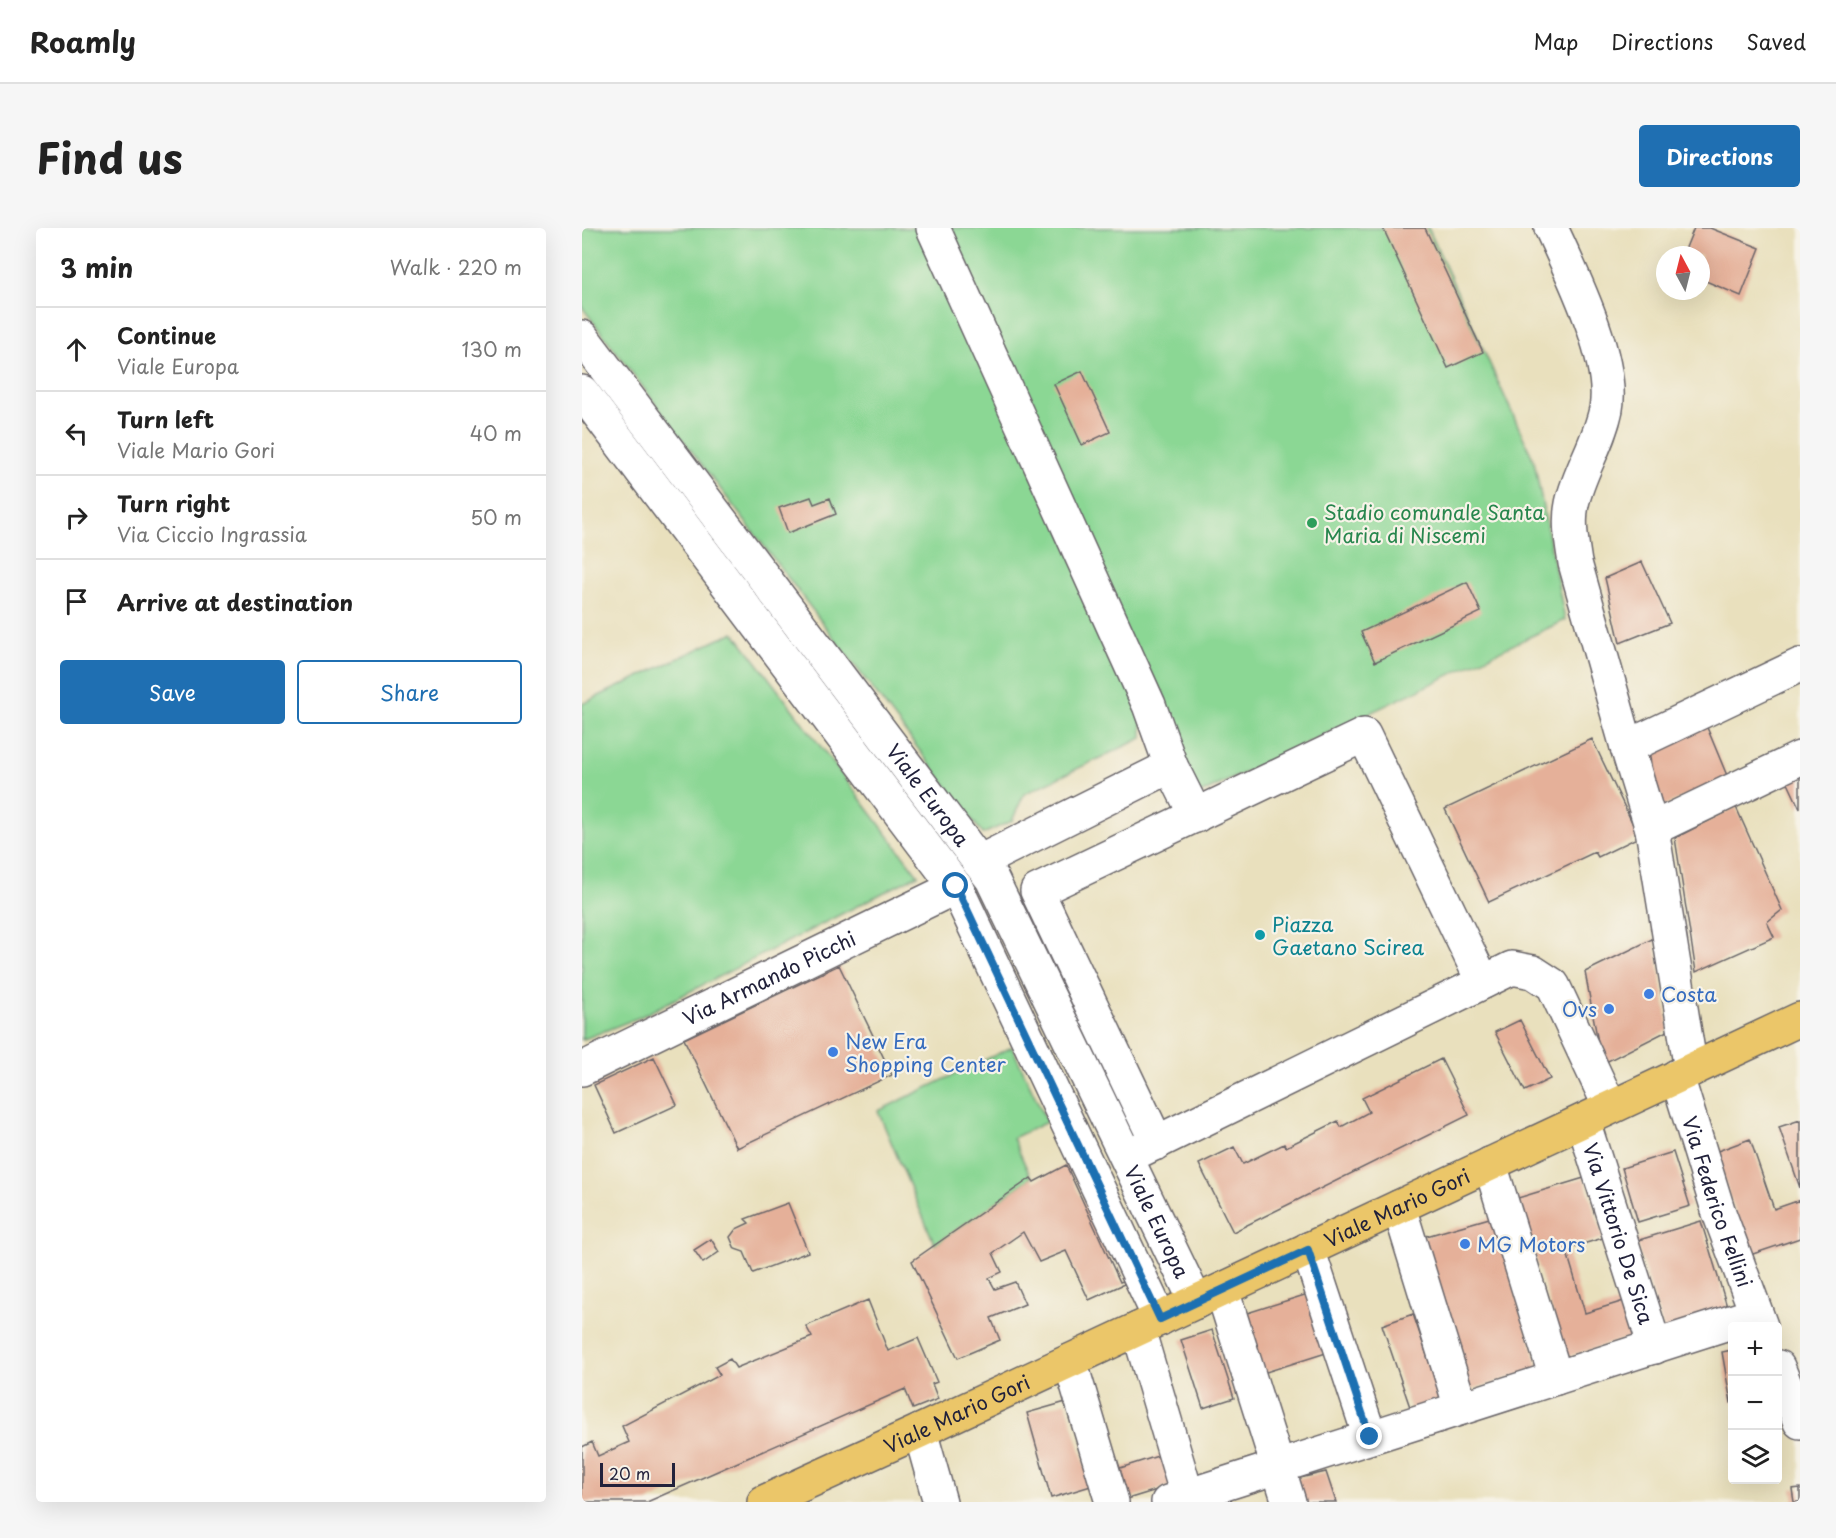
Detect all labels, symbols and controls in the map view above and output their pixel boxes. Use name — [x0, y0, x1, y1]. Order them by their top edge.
text: Roamly — [30, 20, 136, 63]
text: Map — [1533, 25, 1578, 57]
text: Directions — [1611, 25, 1713, 57]
text: Saved — [1746, 25, 1806, 57]
text: Find us — [36, 125, 183, 188]
button: Directions — [1639, 125, 1800, 187]
north arrow — [1656, 246, 1710, 300]
text: 3 min — [60, 248, 133, 287]
text: Walk · 220 m — [390, 252, 522, 282]
text: Continue — [117, 318, 216, 351]
icon: ahead — [60, 333, 93, 366]
text: 130 m — [462, 334, 522, 364]
text: Viale Europa — [117, 351, 239, 381]
text: Turn left — [117, 402, 214, 435]
icon: left — [60, 417, 93, 450]
text: 40 m — [470, 418, 522, 448]
text: Viale Mario Gori — [117, 435, 275, 465]
text: Turn right — [117, 486, 230, 519]
place label: Stadio comunale Santa Maria di Niscemi — [1324, 497, 1545, 550]
icon: right — [60, 501, 93, 534]
text: 50 m — [470, 502, 522, 532]
marker: Stadio comunale Santa Maria di Niscemi — [1305, 516, 1319, 530]
text: Via Ciccio Ingrassia — [117, 519, 307, 549]
icon: arrive — [60, 585, 93, 618]
text: Arrive at destination — [117, 585, 353, 618]
button: Save — [60, 660, 285, 724]
button: Share — [297, 660, 522, 724]
street label: Viale Europa — [879, 737, 978, 853]
route start — [942, 872, 968, 898]
place label: Piazza Gaetano Scirea — [1272, 909, 1425, 962]
street label: Via Armando Picchi — [677, 923, 861, 1033]
marker: Piazza Gaetano Scirea — [1253, 928, 1267, 942]
place label: Costa — [1661, 979, 1717, 1009]
marker: Costa — [1642, 987, 1656, 1001]
place label: Ovs — [1562, 994, 1597, 1024]
marker: Ovs — [1602, 1002, 1616, 1016]
place label: New Era Shopping Center — [845, 1026, 1007, 1079]
marker: New Era Shopping Center — [826, 1045, 840, 1059]
street label: Via Federico Fellini — [1675, 1112, 1760, 1291]
street label: Via Vittorio De Sica — [1576, 1139, 1662, 1328]
street label: Viale Europa — [1117, 1160, 1198, 1284]
street label: Viale Mario Gori — [1319, 1161, 1475, 1255]
place label: MG Motors — [1477, 1229, 1585, 1259]
marker: MG Motors — [1458, 1237, 1472, 1251]
map controls — [1728, 1322, 1782, 1484]
button: + — [1728, 1322, 1782, 1376]
street label: Viale Mario Gori — [879, 1367, 1035, 1461]
button: − — [1728, 1376, 1782, 1430]
route end — [1356, 1423, 1382, 1449]
button: layers — [1728, 1430, 1782, 1484]
scale bar — [600, 1460, 675, 1488]
text: 20 m — [609, 1461, 650, 1485]

